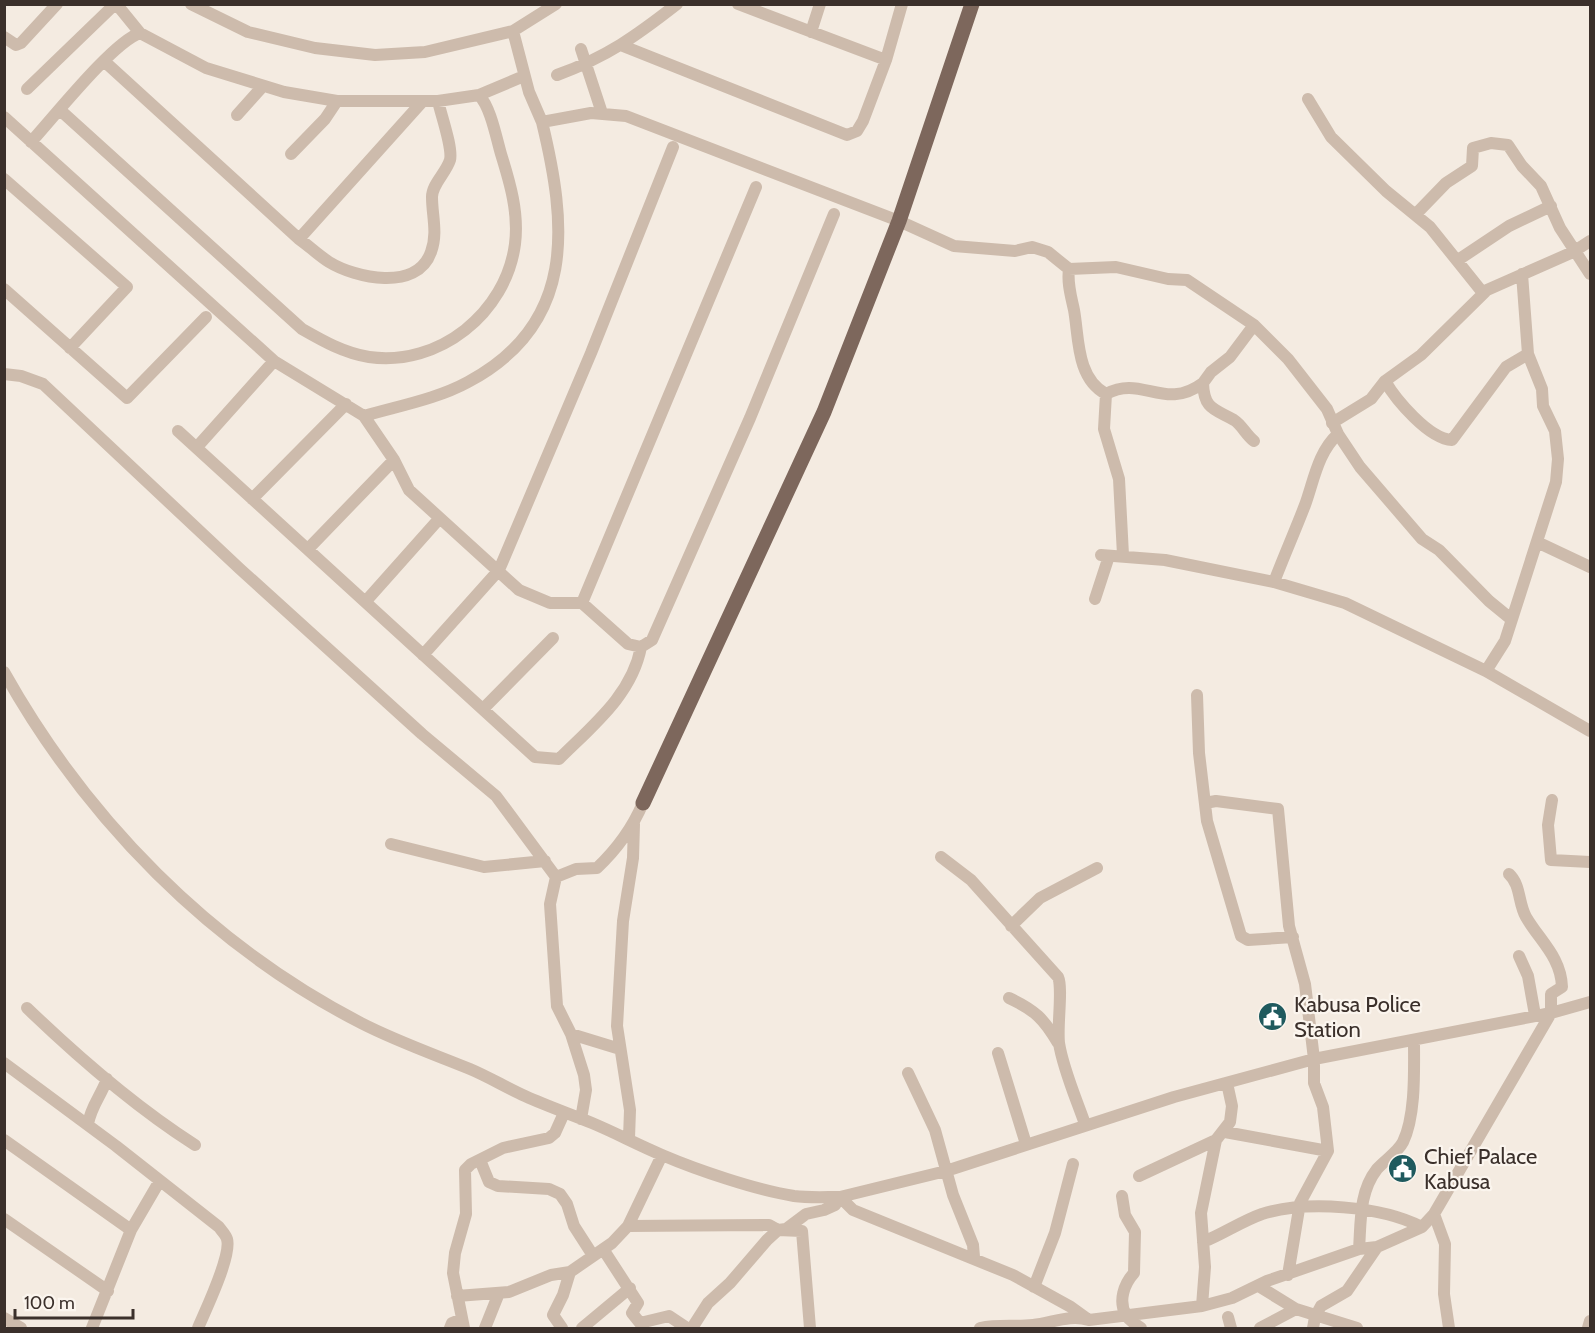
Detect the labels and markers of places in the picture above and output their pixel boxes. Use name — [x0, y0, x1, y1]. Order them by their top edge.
place label: Kabusa Police Station — [1294, 991, 1421, 1043]
public building icon: Kabusa Police Station — [1257, 1001, 1289, 1033]
place label: Chief Palace Kabusa — [1424, 1143, 1537, 1195]
public building icon: Chief Palace Kabusa — [1387, 1153, 1419, 1185]

